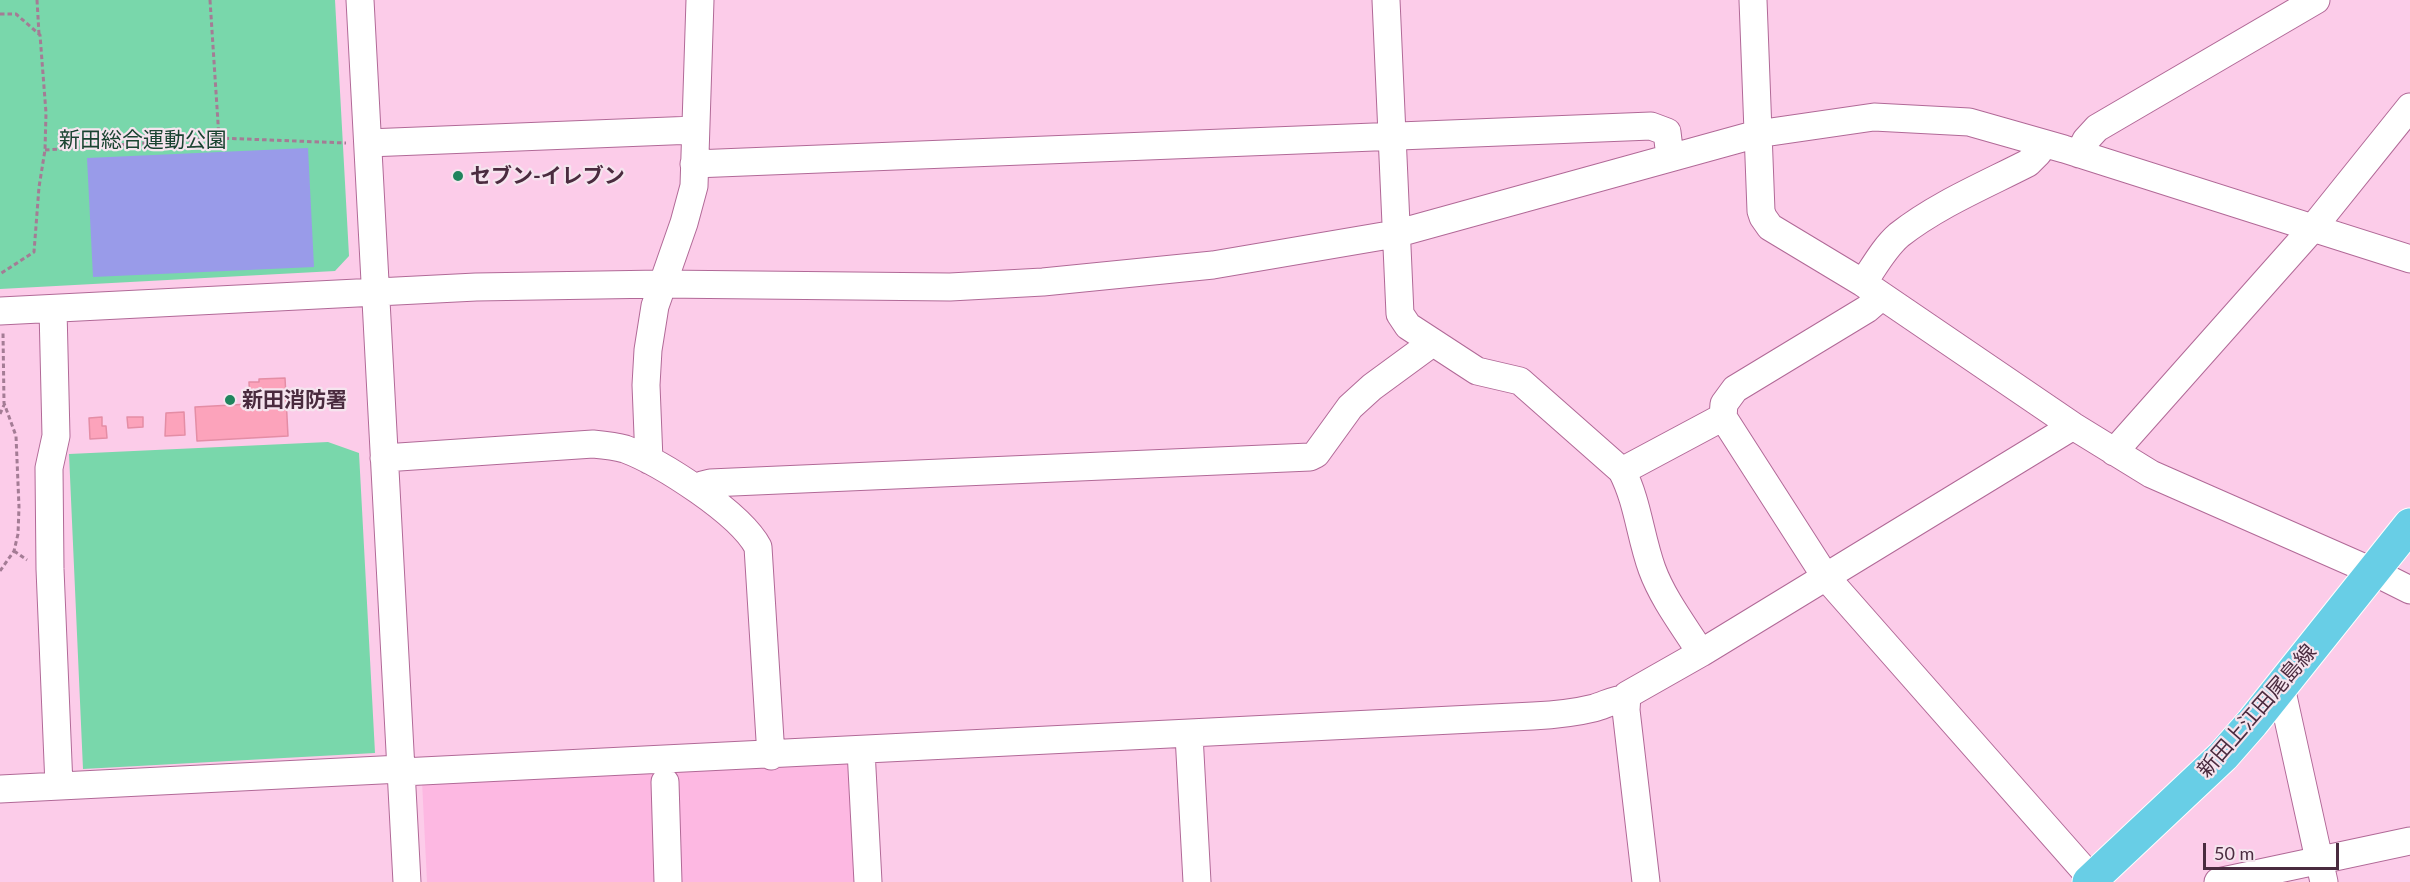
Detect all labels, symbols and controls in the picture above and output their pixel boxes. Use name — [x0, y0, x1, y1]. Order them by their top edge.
park label: 新田総合運動公園 — [59, 127, 227, 153]
place label: セブン-イレブン — [470, 163, 625, 189]
marker: セブン-イレブン — [451, 169, 465, 183]
place label: 新田消防署 — [242, 387, 347, 413]
marker: 新田消防署 — [223, 393, 237, 407]
street label: 新田上江田尾島線 — [2192, 639, 2322, 783]
scale bar — [2206, 831, 2342, 869]
text: 50 m — [2214, 842, 2254, 864]

